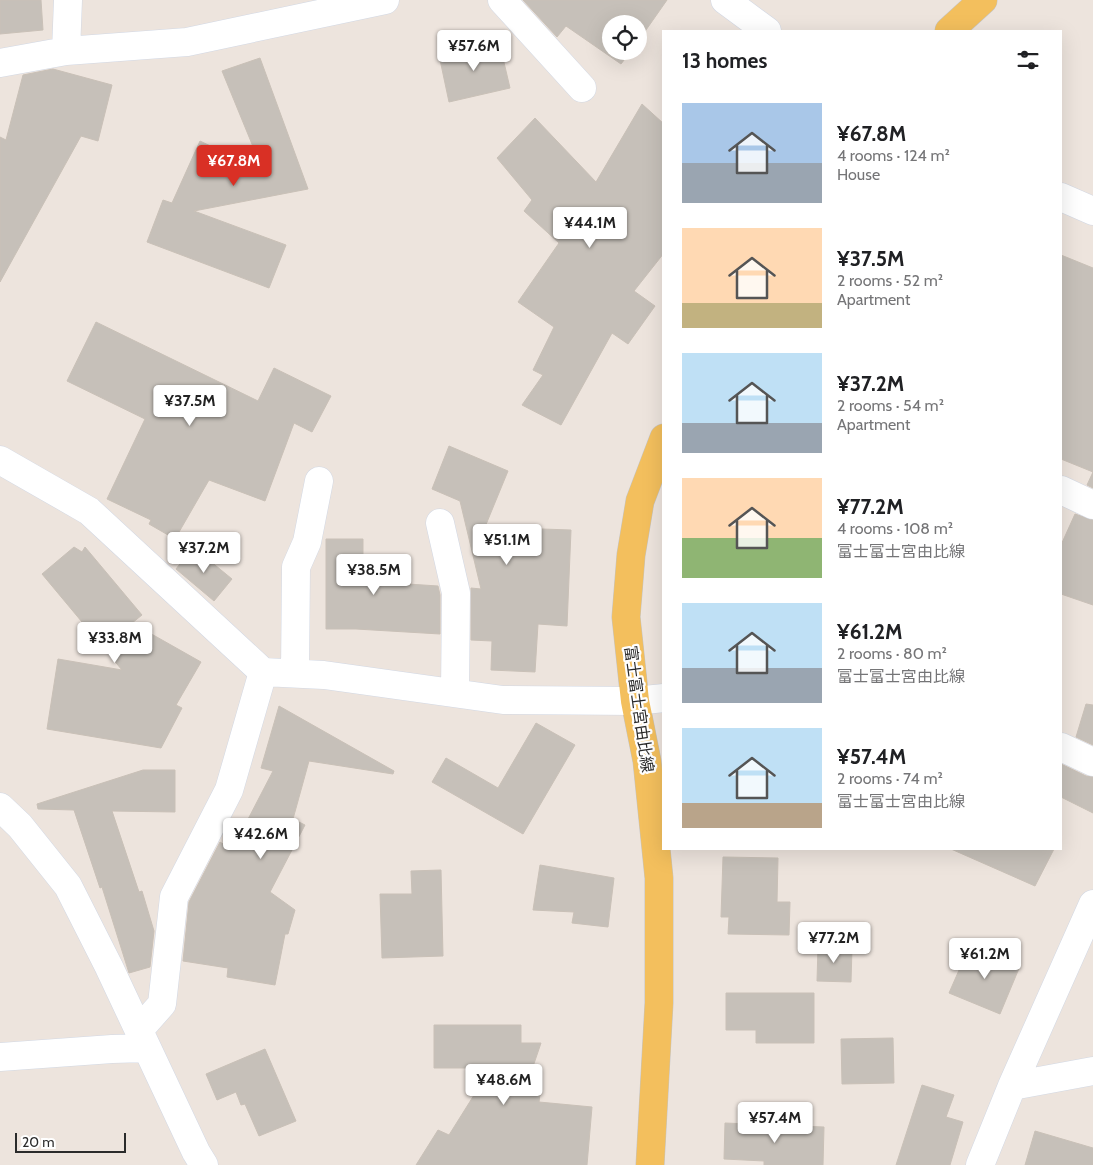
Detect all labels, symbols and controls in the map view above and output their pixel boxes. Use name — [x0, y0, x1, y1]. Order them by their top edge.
map controls — [602, 15, 647, 60]
button: locate — [602, 15, 647, 60]
pin: ¥57.6M — [433, 30, 515, 72]
text: ¥57.6M — [448, 36, 500, 55]
icon: filters — [1014, 46, 1042, 74]
text: 13 homes — [682, 48, 767, 73]
text: ¥67.8M — [837, 121, 906, 146]
icon: home — [722, 123, 782, 183]
pin: ¥67.8M — [193, 144, 275, 187]
text: 4 rooms · 124 m² — [837, 146, 950, 165]
text: ¥67.8M — [208, 151, 260, 170]
text: House — [837, 165, 880, 184]
pin: ¥44.1M — [549, 206, 631, 249]
text: ¥44.1M — [564, 213, 616, 232]
text: ¥37.5M — [837, 246, 904, 271]
icon: home — [722, 248, 782, 308]
text: 2 rooms · 52 m² — [837, 271, 943, 290]
text: Apartment — [837, 290, 910, 309]
text: ¥37.2M — [837, 371, 904, 396]
icon: home — [722, 373, 782, 433]
pin: ¥37.5M — [149, 384, 231, 427]
text: ¥37.5M — [164, 391, 216, 410]
text: 2 rooms · 54 m² — [837, 396, 944, 415]
text: Apartment — [837, 415, 910, 434]
text: ¥77.2M — [837, 494, 904, 519]
icon: home — [722, 498, 782, 558]
text: 4 rooms · 108 m² — [837, 519, 953, 538]
pin: ¥51.1M — [466, 524, 548, 566]
text: ¥51.1M — [484, 530, 530, 549]
pin: ¥37.2M — [163, 532, 245, 574]
text: ¥37.2M — [178, 538, 230, 557]
text: 富士富士宮由比線 — [837, 542, 965, 561]
pin: ¥38.5M — [333, 554, 415, 596]
text: ¥38.5M — [347, 560, 401, 579]
text: ¥61.2M — [837, 619, 903, 644]
pin: ¥33.8M — [74, 622, 156, 664]
icon: home — [722, 623, 782, 683]
text: ¥33.8M — [88, 628, 142, 647]
street label: 富士富士宮由比線 — [621, 644, 657, 774]
text: 2 rooms · 80 m² — [837, 644, 947, 663]
text: 富士富士宮由比線 — [837, 667, 965, 686]
text: ¥57.4M — [837, 744, 906, 769]
icon: home — [722, 748, 782, 808]
text: 2 rooms · 74 m² — [837, 769, 943, 788]
text: 富士富士宮由比線 — [837, 792, 965, 811]
pin: ¥42.6M — [220, 818, 302, 860]
text: ¥42.6M — [234, 824, 288, 843]
pin: ¥77.2M — [793, 922, 875, 964]
text: ¥77.2M — [809, 928, 859, 947]
pin: ¥61.2M — [944, 938, 1026, 980]
text: ¥61.2M — [960, 944, 1010, 963]
pin: ¥48.6M — [463, 1064, 545, 1106]
text: ¥48.6M — [476, 1070, 532, 1089]
pin: ¥57.4M — [734, 1102, 816, 1144]
text: ¥57.4M — [749, 1108, 801, 1127]
scale bar — [15, 1130, 126, 1153]
text: 20 m — [22, 1133, 55, 1151]

